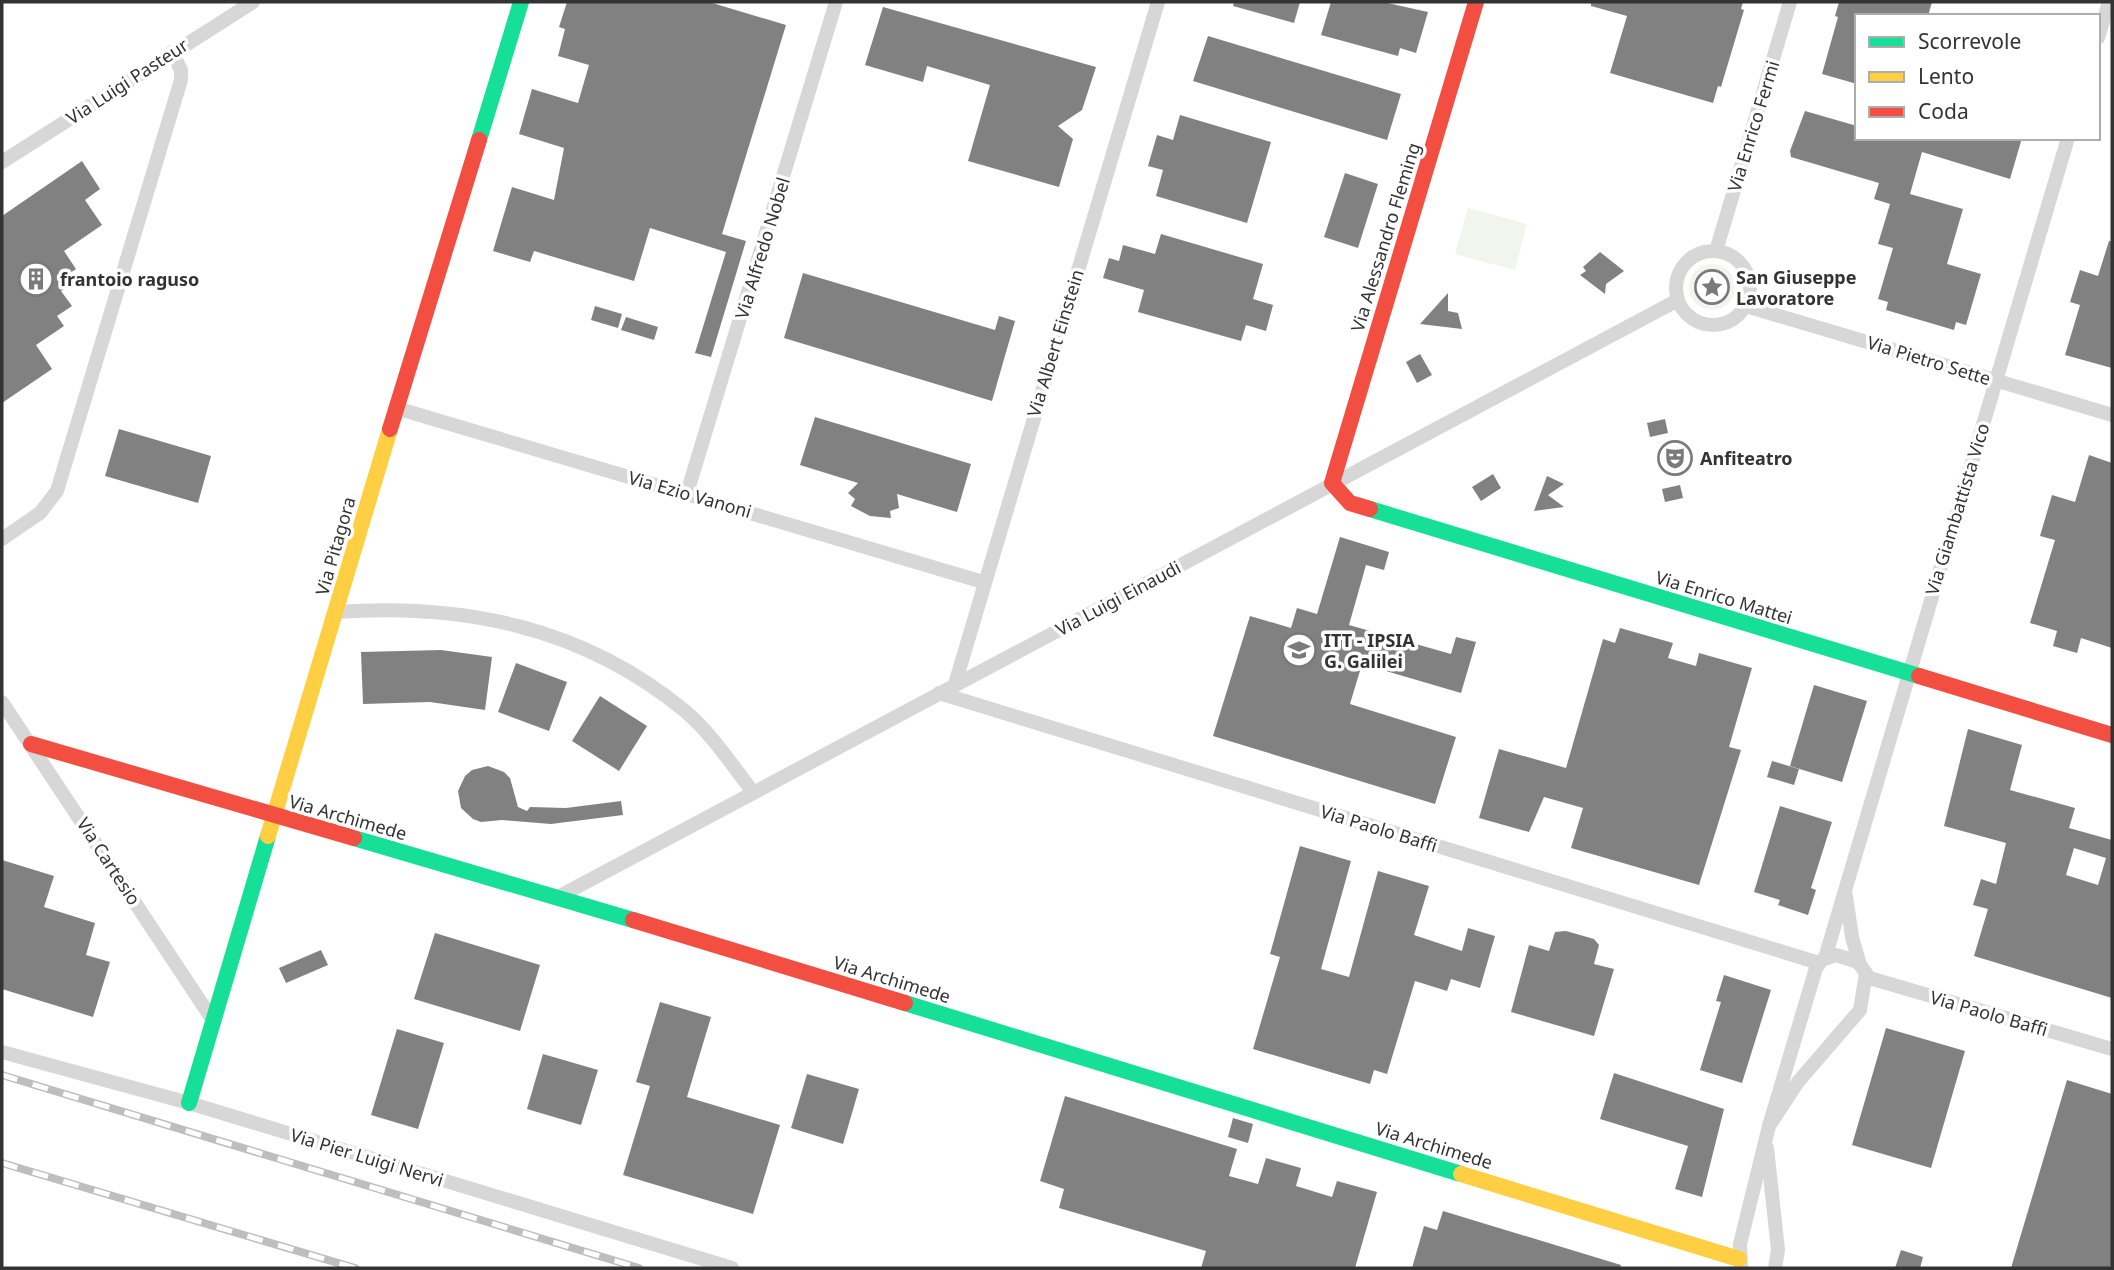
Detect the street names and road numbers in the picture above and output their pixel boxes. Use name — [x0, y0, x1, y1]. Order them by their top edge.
street label: Via Luigi Pasteur — [61, 32, 193, 129]
street label: Via Enrico Fermi — [1722, 57, 1784, 195]
street label: Via Alessandro Fleming — [1345, 140, 1425, 334]
street label: Via Alfredo Nobel — [729, 174, 795, 322]
street label: Via Albert Einstein — [1021, 266, 1089, 420]
street label: Via Pietro Sette — [1864, 330, 1994, 390]
street label: Via Giambattista Vico — [1919, 420, 1995, 598]
street label: Via Ezio Vanoni — [626, 465, 754, 523]
street label: Via Pitagora — [309, 494, 361, 598]
street label: Via Luigi Einaudi — [1051, 555, 1185, 641]
street label: Via Enrico Mattei — [1653, 565, 1795, 629]
street label: Via Archimede — [286, 789, 410, 845]
street label: Via Paolo Baffi — [1318, 799, 1440, 857]
street label: Via Cartesio — [72, 813, 146, 909]
street label: Via Archimede — [830, 950, 954, 1008]
street label: Via Paolo Baffi — [1927, 985, 2051, 1041]
street label: Via Archimede — [1372, 1116, 1496, 1174]
street label: Via Pier Luigi Nervi — [288, 1122, 446, 1192]

